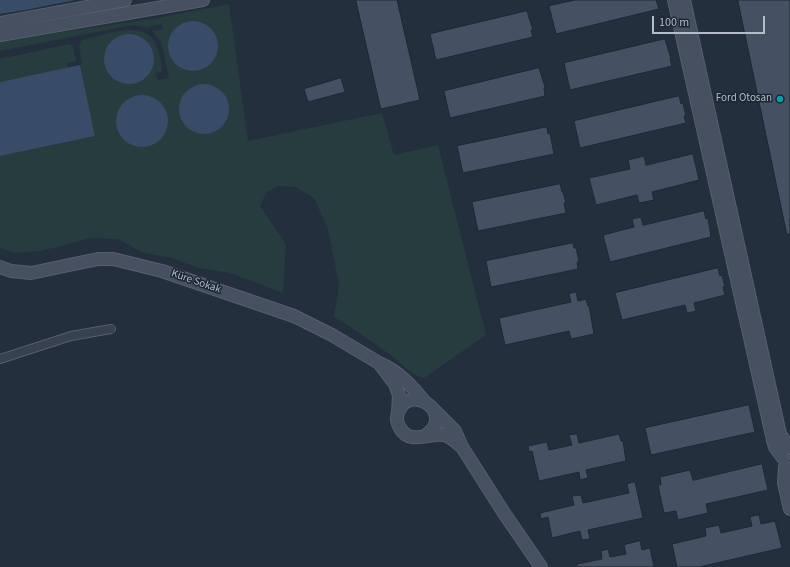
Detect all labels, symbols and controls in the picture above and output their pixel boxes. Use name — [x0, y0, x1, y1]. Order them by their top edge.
scale bar — [654, 8, 767, 34]
text: 100 m — [659, 14, 689, 31]
place label: Ford Otosan — [716, 92, 772, 106]
marker: Ford Otosan — [775, 94, 785, 104]
street label: Küre Sokak — [169, 267, 223, 297]

